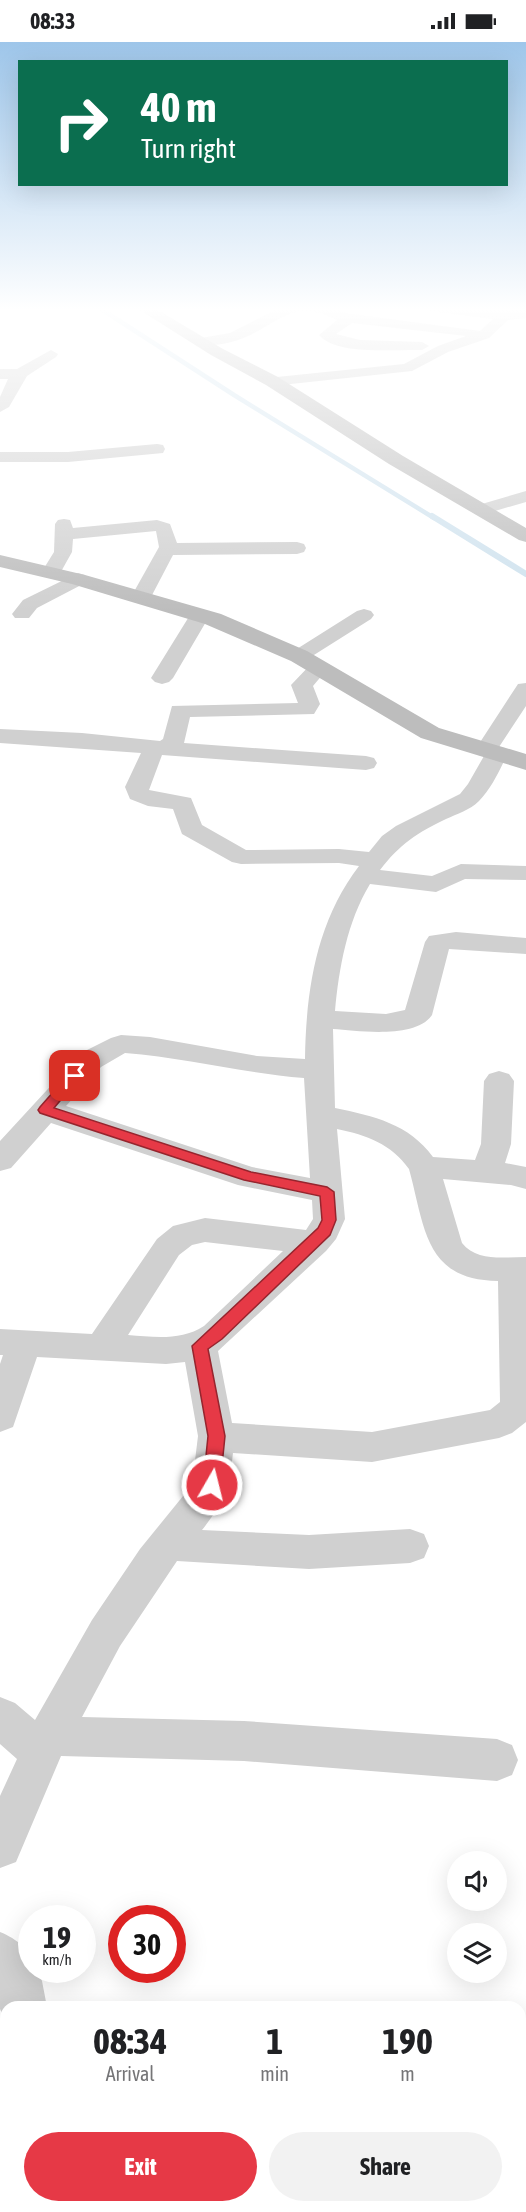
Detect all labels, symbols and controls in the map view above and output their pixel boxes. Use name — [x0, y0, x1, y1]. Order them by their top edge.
text: 08:33 — [30, 8, 75, 34]
text: 40 m — [141, 83, 216, 131]
icon: right — [42, 84, 120, 162]
text: Turn right — [141, 133, 236, 164]
pin — [49, 1050, 100, 1101]
icon: arrive — [58, 1059, 91, 1092]
position arrow — [180, 1453, 244, 1517]
map controls — [447, 1851, 507, 1983]
button: sound — [447, 1851, 507, 1911]
speed limit sign: 30 — [108, 1905, 186, 1983]
text: 19 — [43, 1920, 71, 1954]
button: layers — [447, 1923, 507, 1983]
text: km/h — [42, 1951, 72, 1968]
text: 08:34 — [93, 2020, 167, 2062]
text: 1 — [266, 2020, 283, 2062]
text: 190 — [382, 2020, 433, 2062]
text: Arrival — [106, 2062, 155, 2085]
text: min — [260, 2062, 289, 2085]
text: m — [400, 2062, 415, 2085]
button: Exit — [24, 2132, 257, 2201]
button: Share — [269, 2132, 502, 2201]

